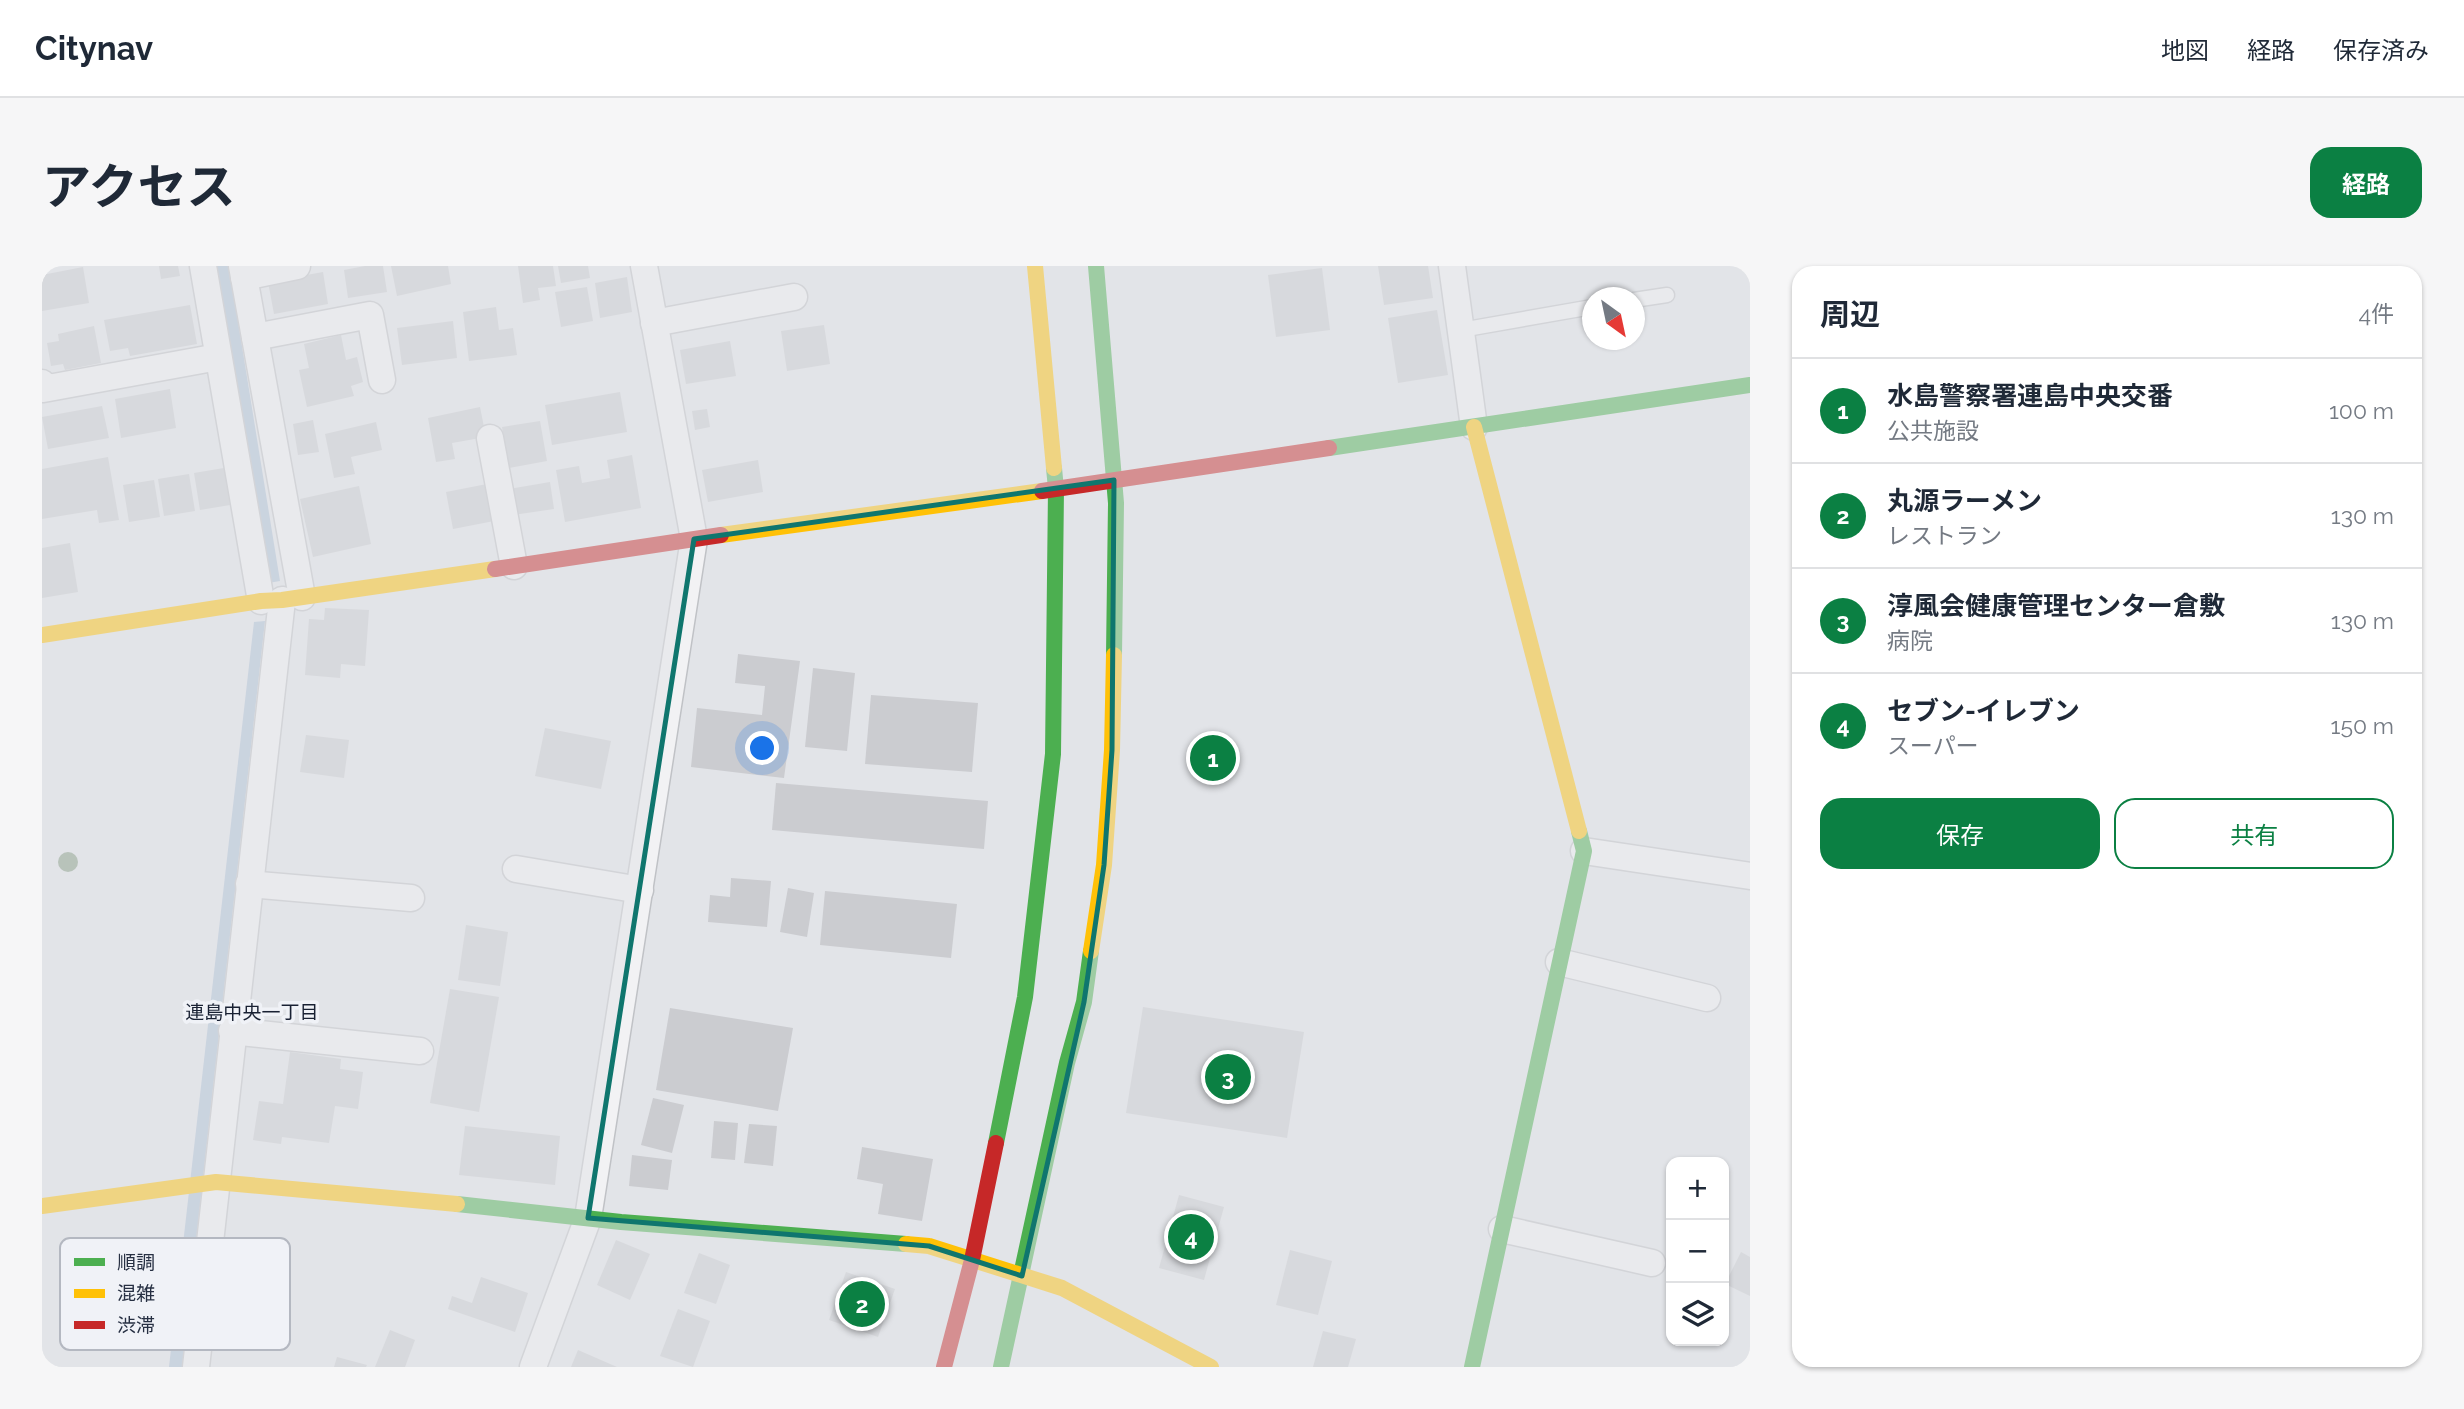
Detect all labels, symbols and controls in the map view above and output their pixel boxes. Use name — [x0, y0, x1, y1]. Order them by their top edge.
text: Citynav — [35, 29, 153, 68]
text: 地図 — [2161, 36, 2209, 65]
text: 経路 — [2247, 36, 2295, 65]
text: 保存済み — [2333, 36, 2429, 65]
button: 経路 — [2310, 147, 2422, 218]
text: アクセス — [42, 158, 236, 215]
north arrow — [1582, 287, 1645, 350]
text: 周辺 — [1820, 297, 1880, 332]
text: 4件 — [2358, 300, 2394, 327]
text: 水島警察署連島中央交番 — [1887, 381, 2173, 411]
text: 1 — [1837, 397, 1849, 424]
text: 100 m — [2329, 397, 2394, 424]
text: 公共施設 — [1887, 417, 1979, 444]
text: 丸源ラーメン — [1887, 486, 2042, 516]
text: 2 — [1837, 502, 1849, 529]
text: 130 m — [2331, 502, 2394, 529]
text: レストラン — [1887, 522, 2002, 549]
text: 淳風会健康管理センター倉敷 — [1887, 591, 2225, 621]
text: 3 — [1837, 607, 1849, 634]
text: 130 m — [2331, 607, 2394, 634]
text: 病院 — [1887, 627, 1933, 654]
text: セブン-イレブン — [1887, 696, 2080, 726]
text: 4 — [1836, 712, 1850, 739]
text: 150 m — [2331, 712, 2394, 739]
your location — [745, 731, 779, 765]
pin: 1 — [1190, 732, 1236, 784]
text: スーパー — [1887, 732, 1979, 759]
button: 保存 — [1820, 798, 2100, 869]
button: 共有 — [2114, 798, 2394, 869]
district label: 連島中央一丁目 — [185, 1001, 319, 1023]
pin: 3 — [1205, 1051, 1251, 1103]
map controls — [1666, 1157, 1729, 1346]
button: + — [1666, 1157, 1729, 1220]
pin: 4 — [1168, 1211, 1214, 1263]
button: − — [1666, 1220, 1729, 1283]
legend — [60, 1238, 290, 1350]
text: 順調 — [117, 1251, 155, 1273]
pin: 2 — [839, 1278, 885, 1330]
text: 混雑 — [117, 1282, 155, 1304]
button: layers — [1666, 1283, 1729, 1346]
text: 渋滞 — [117, 1314, 155, 1336]

